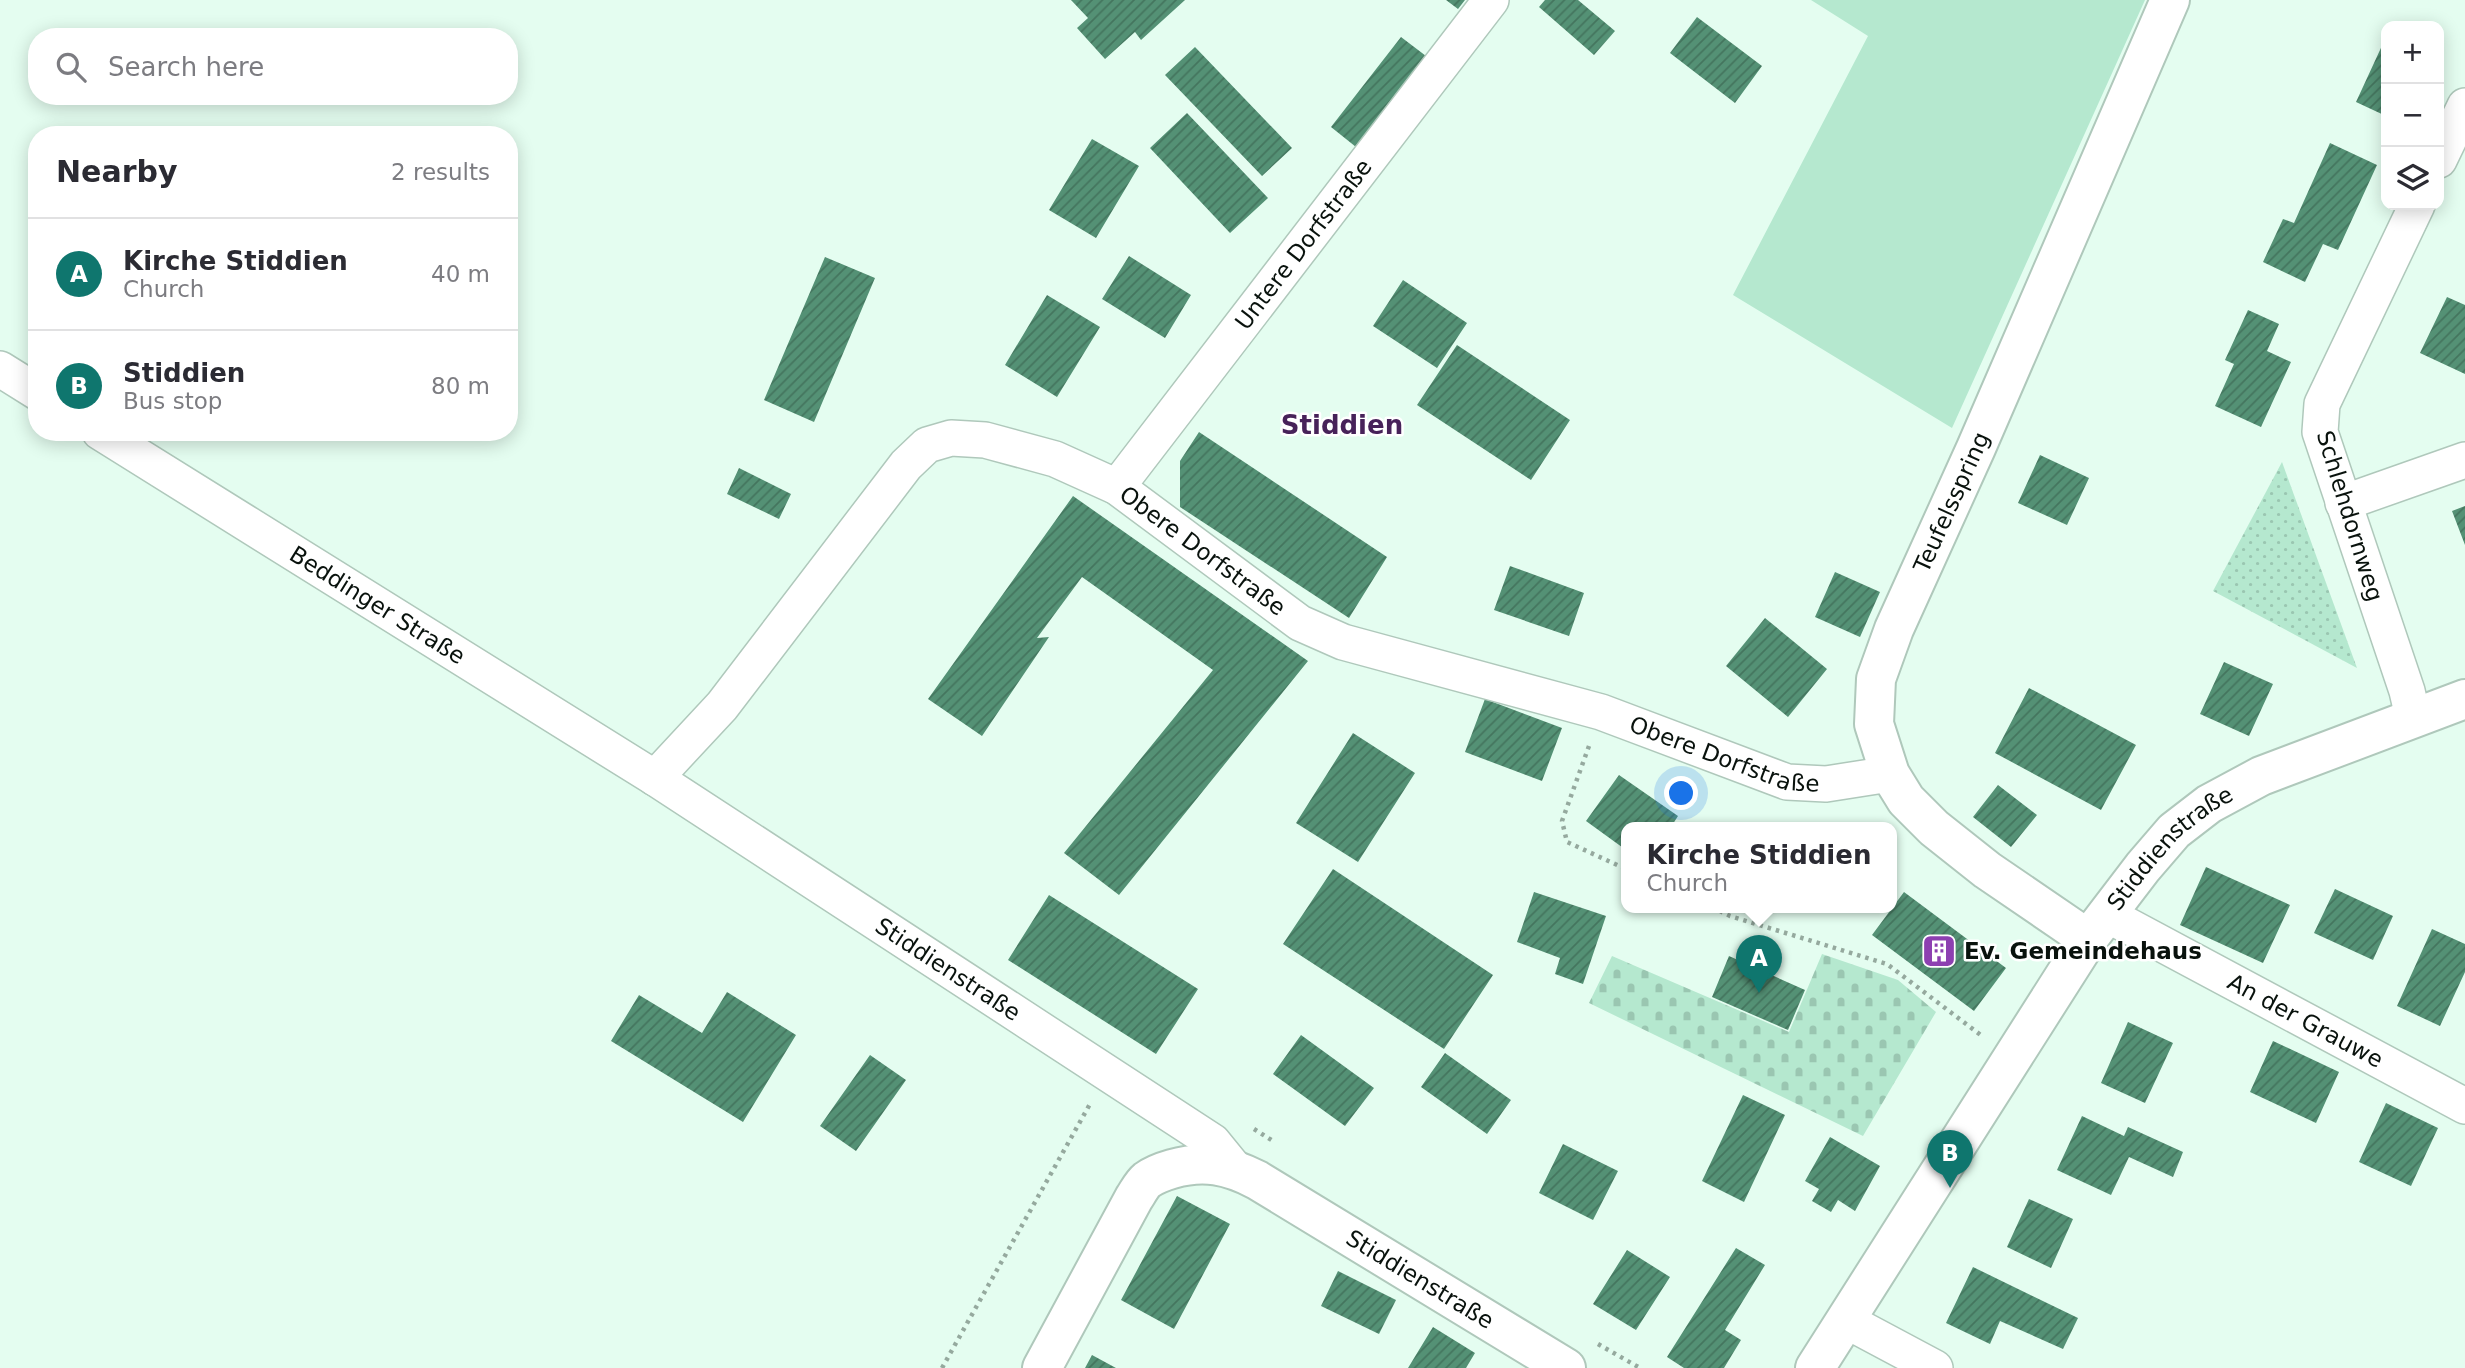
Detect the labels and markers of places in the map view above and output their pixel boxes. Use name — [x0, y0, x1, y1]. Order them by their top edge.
building icon: Ev. Gemeindehaus — [1920, 932, 1958, 970]
pin: A — [1736, 935, 1782, 993]
place label: Ev. Gemeindehaus — [1964, 938, 2202, 964]
pin: B — [1927, 1130, 1973, 1188]

